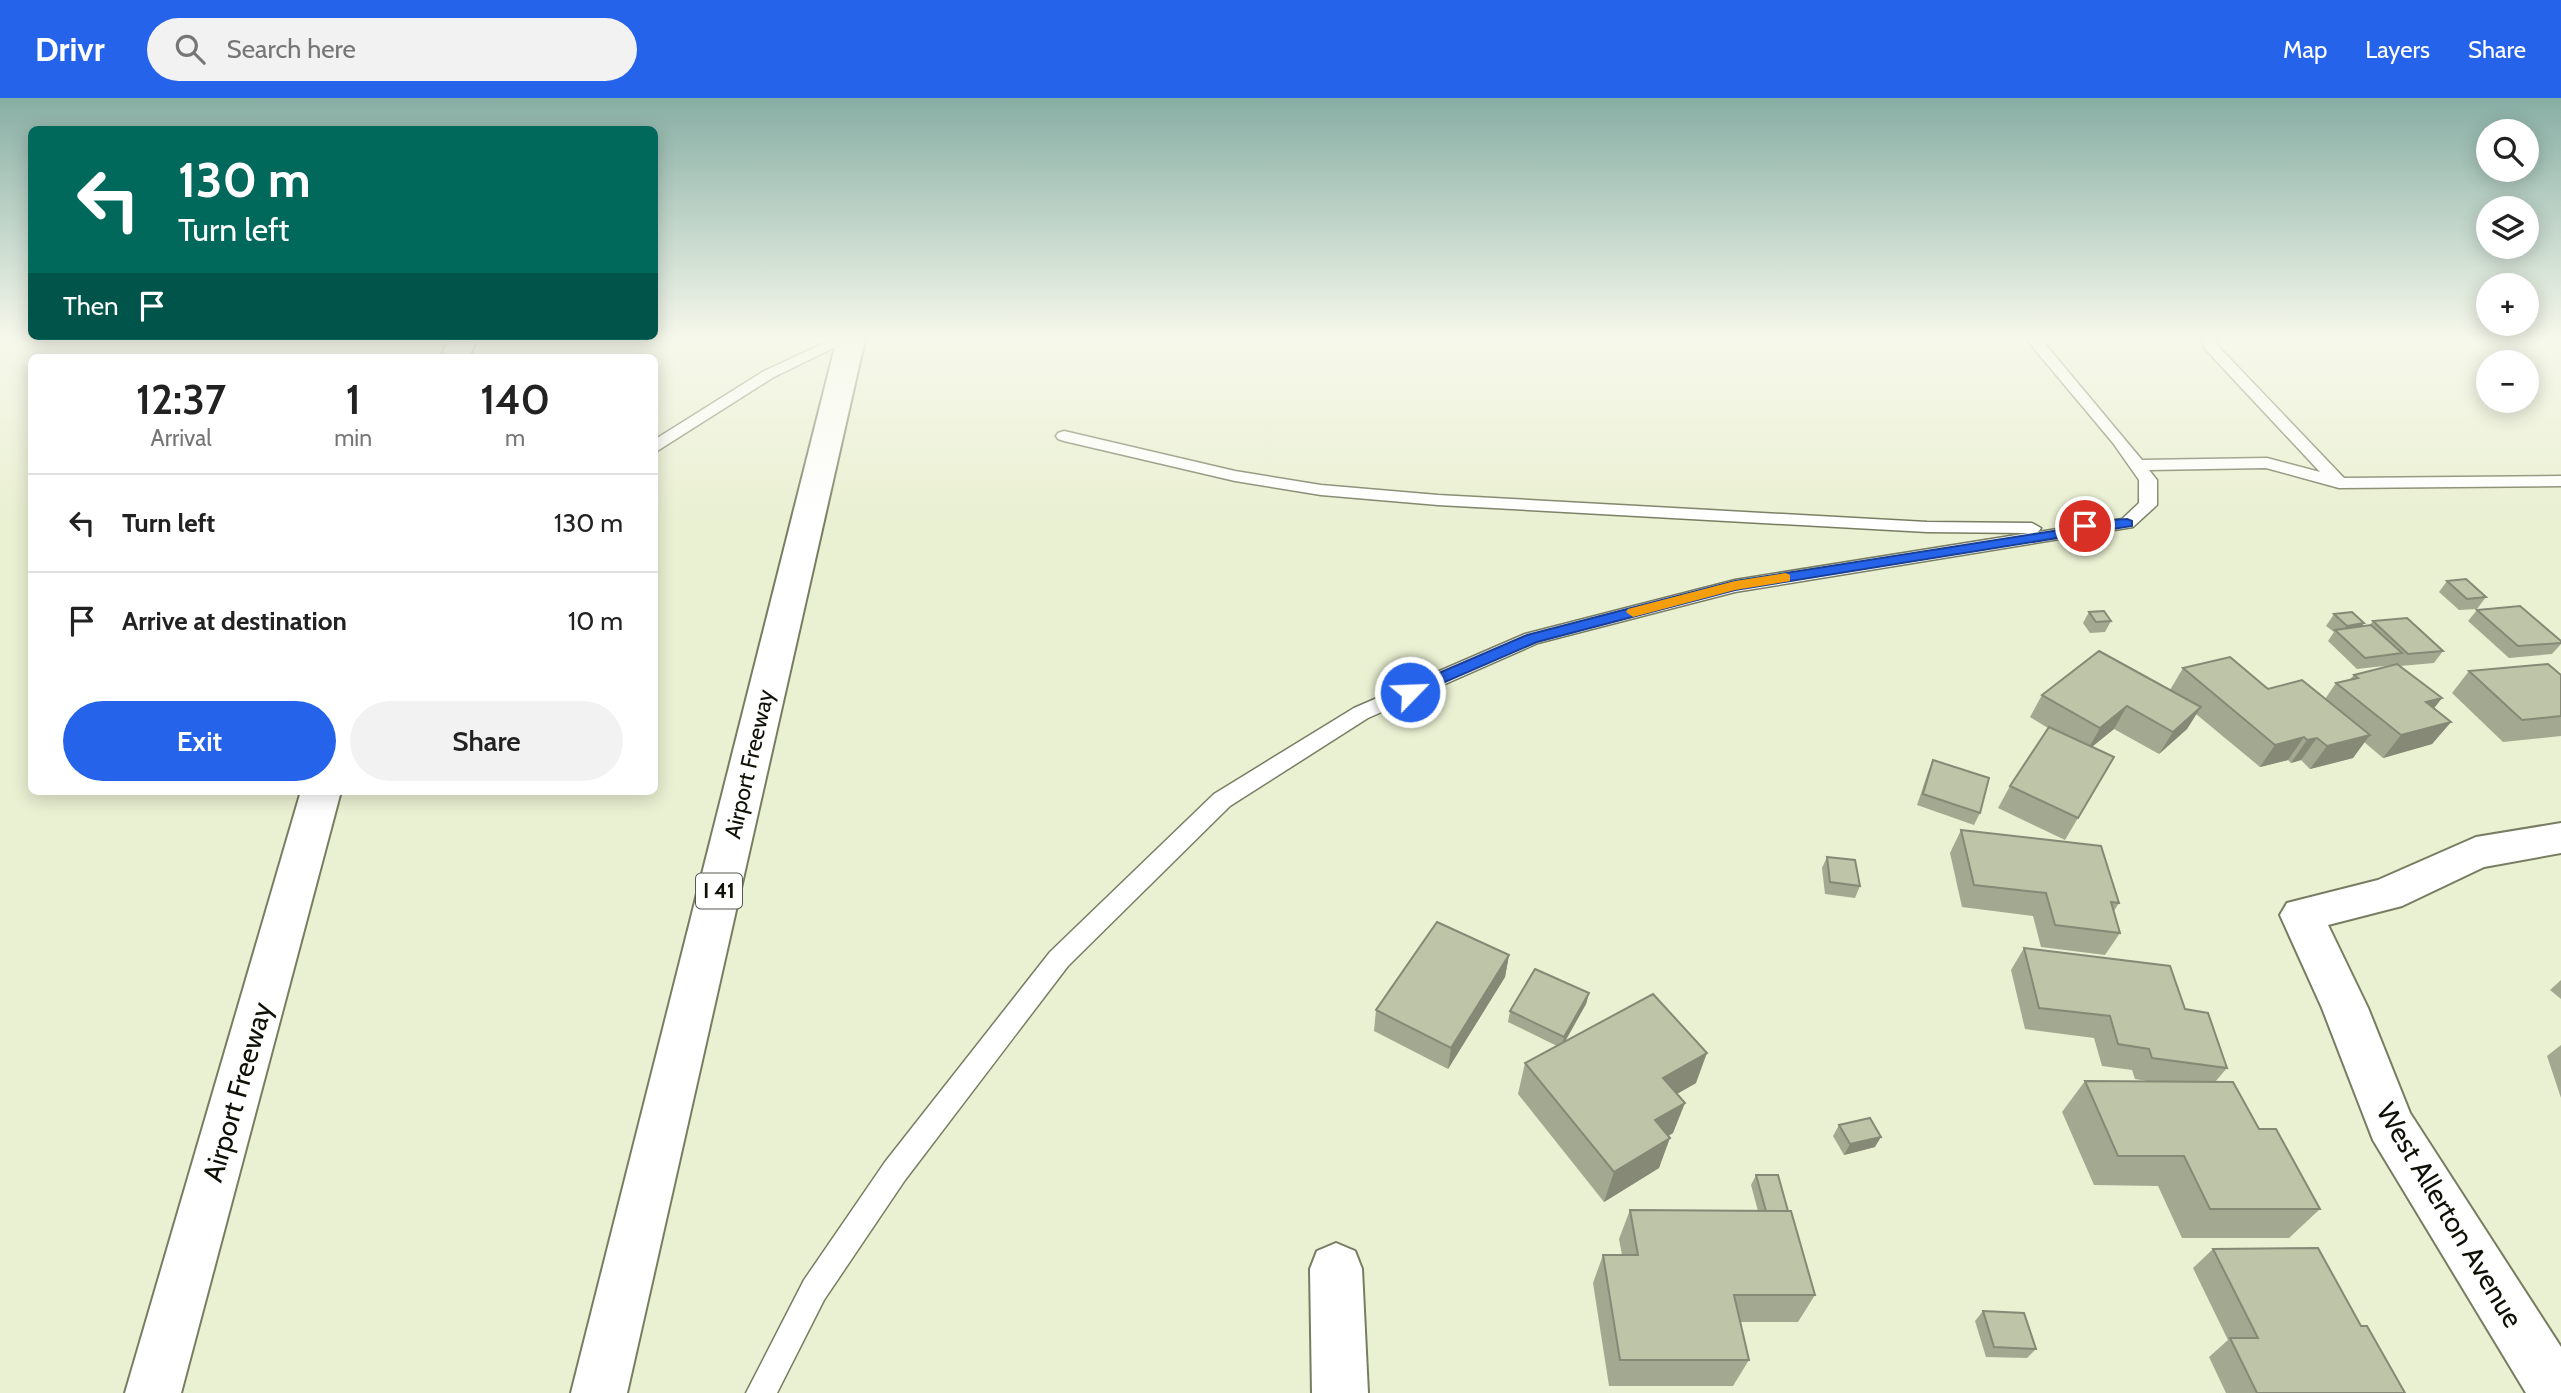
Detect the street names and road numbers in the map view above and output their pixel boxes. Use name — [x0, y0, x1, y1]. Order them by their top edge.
street label: Airport Freeway — [718, 686, 780, 841]
road number: I 41 — [696, 874, 742, 908]
street label: Airport Freeway — [195, 998, 279, 1186]
street label: West Allerton Avenue — [2370, 1097, 2530, 1333]

